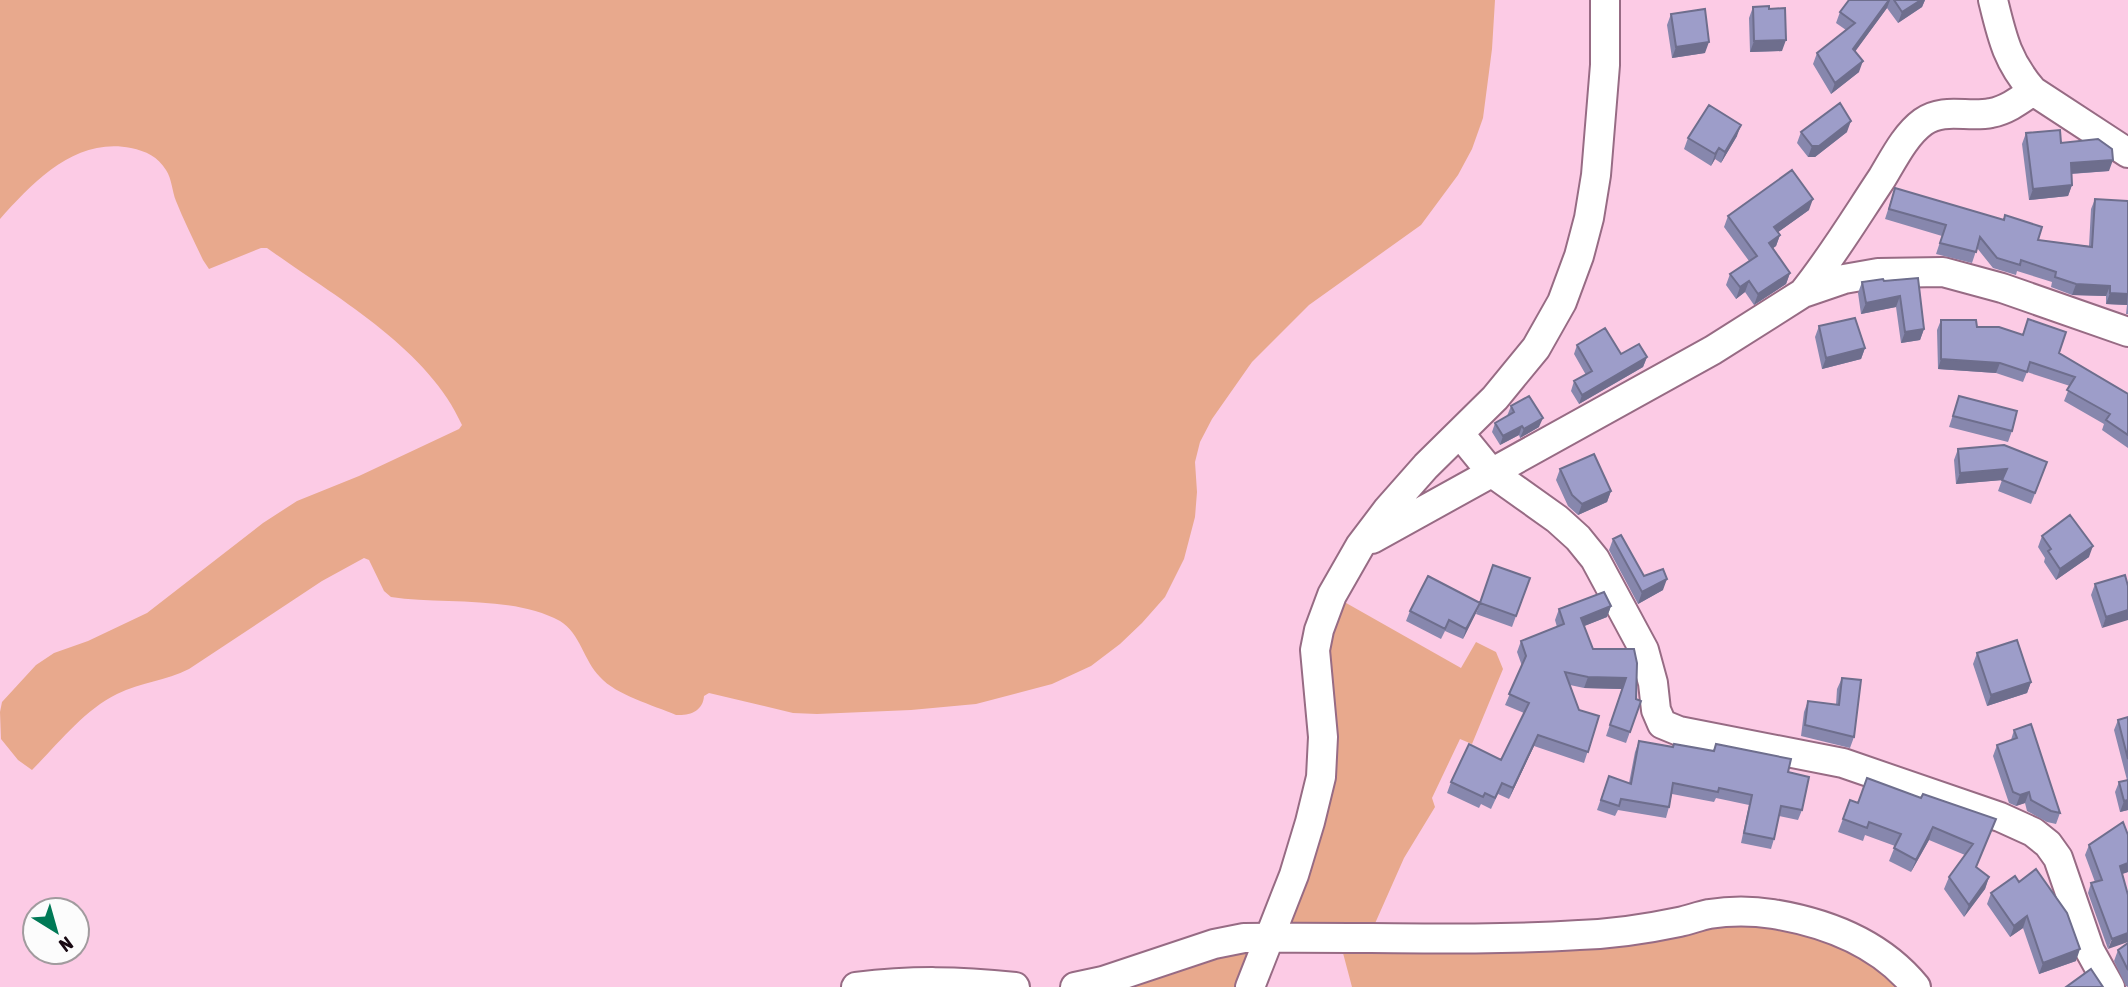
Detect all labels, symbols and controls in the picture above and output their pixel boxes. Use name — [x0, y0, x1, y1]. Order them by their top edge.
north arrow — [21, 896, 91, 966]
text: N — [55, 932, 77, 957]

